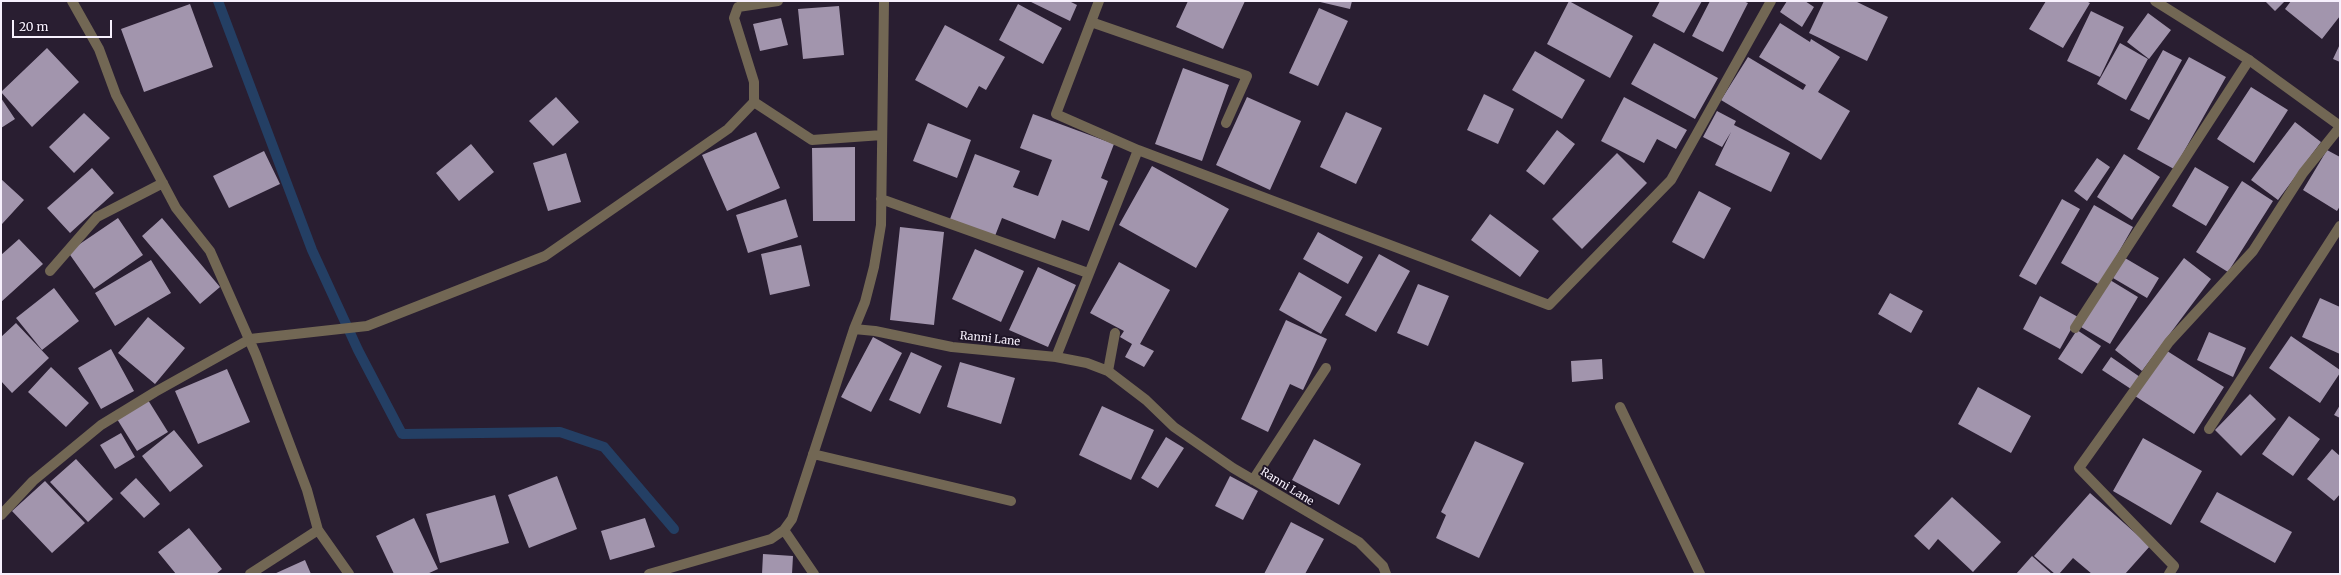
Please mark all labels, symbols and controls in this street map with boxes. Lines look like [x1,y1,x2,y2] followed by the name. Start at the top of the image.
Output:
[14,12,114,38] scale bar
[19,19,48,34] text: 20 m
[959,329,1021,349] street label: Ranni Lane
[1258,465,1316,509] street label: Ranni Lane

